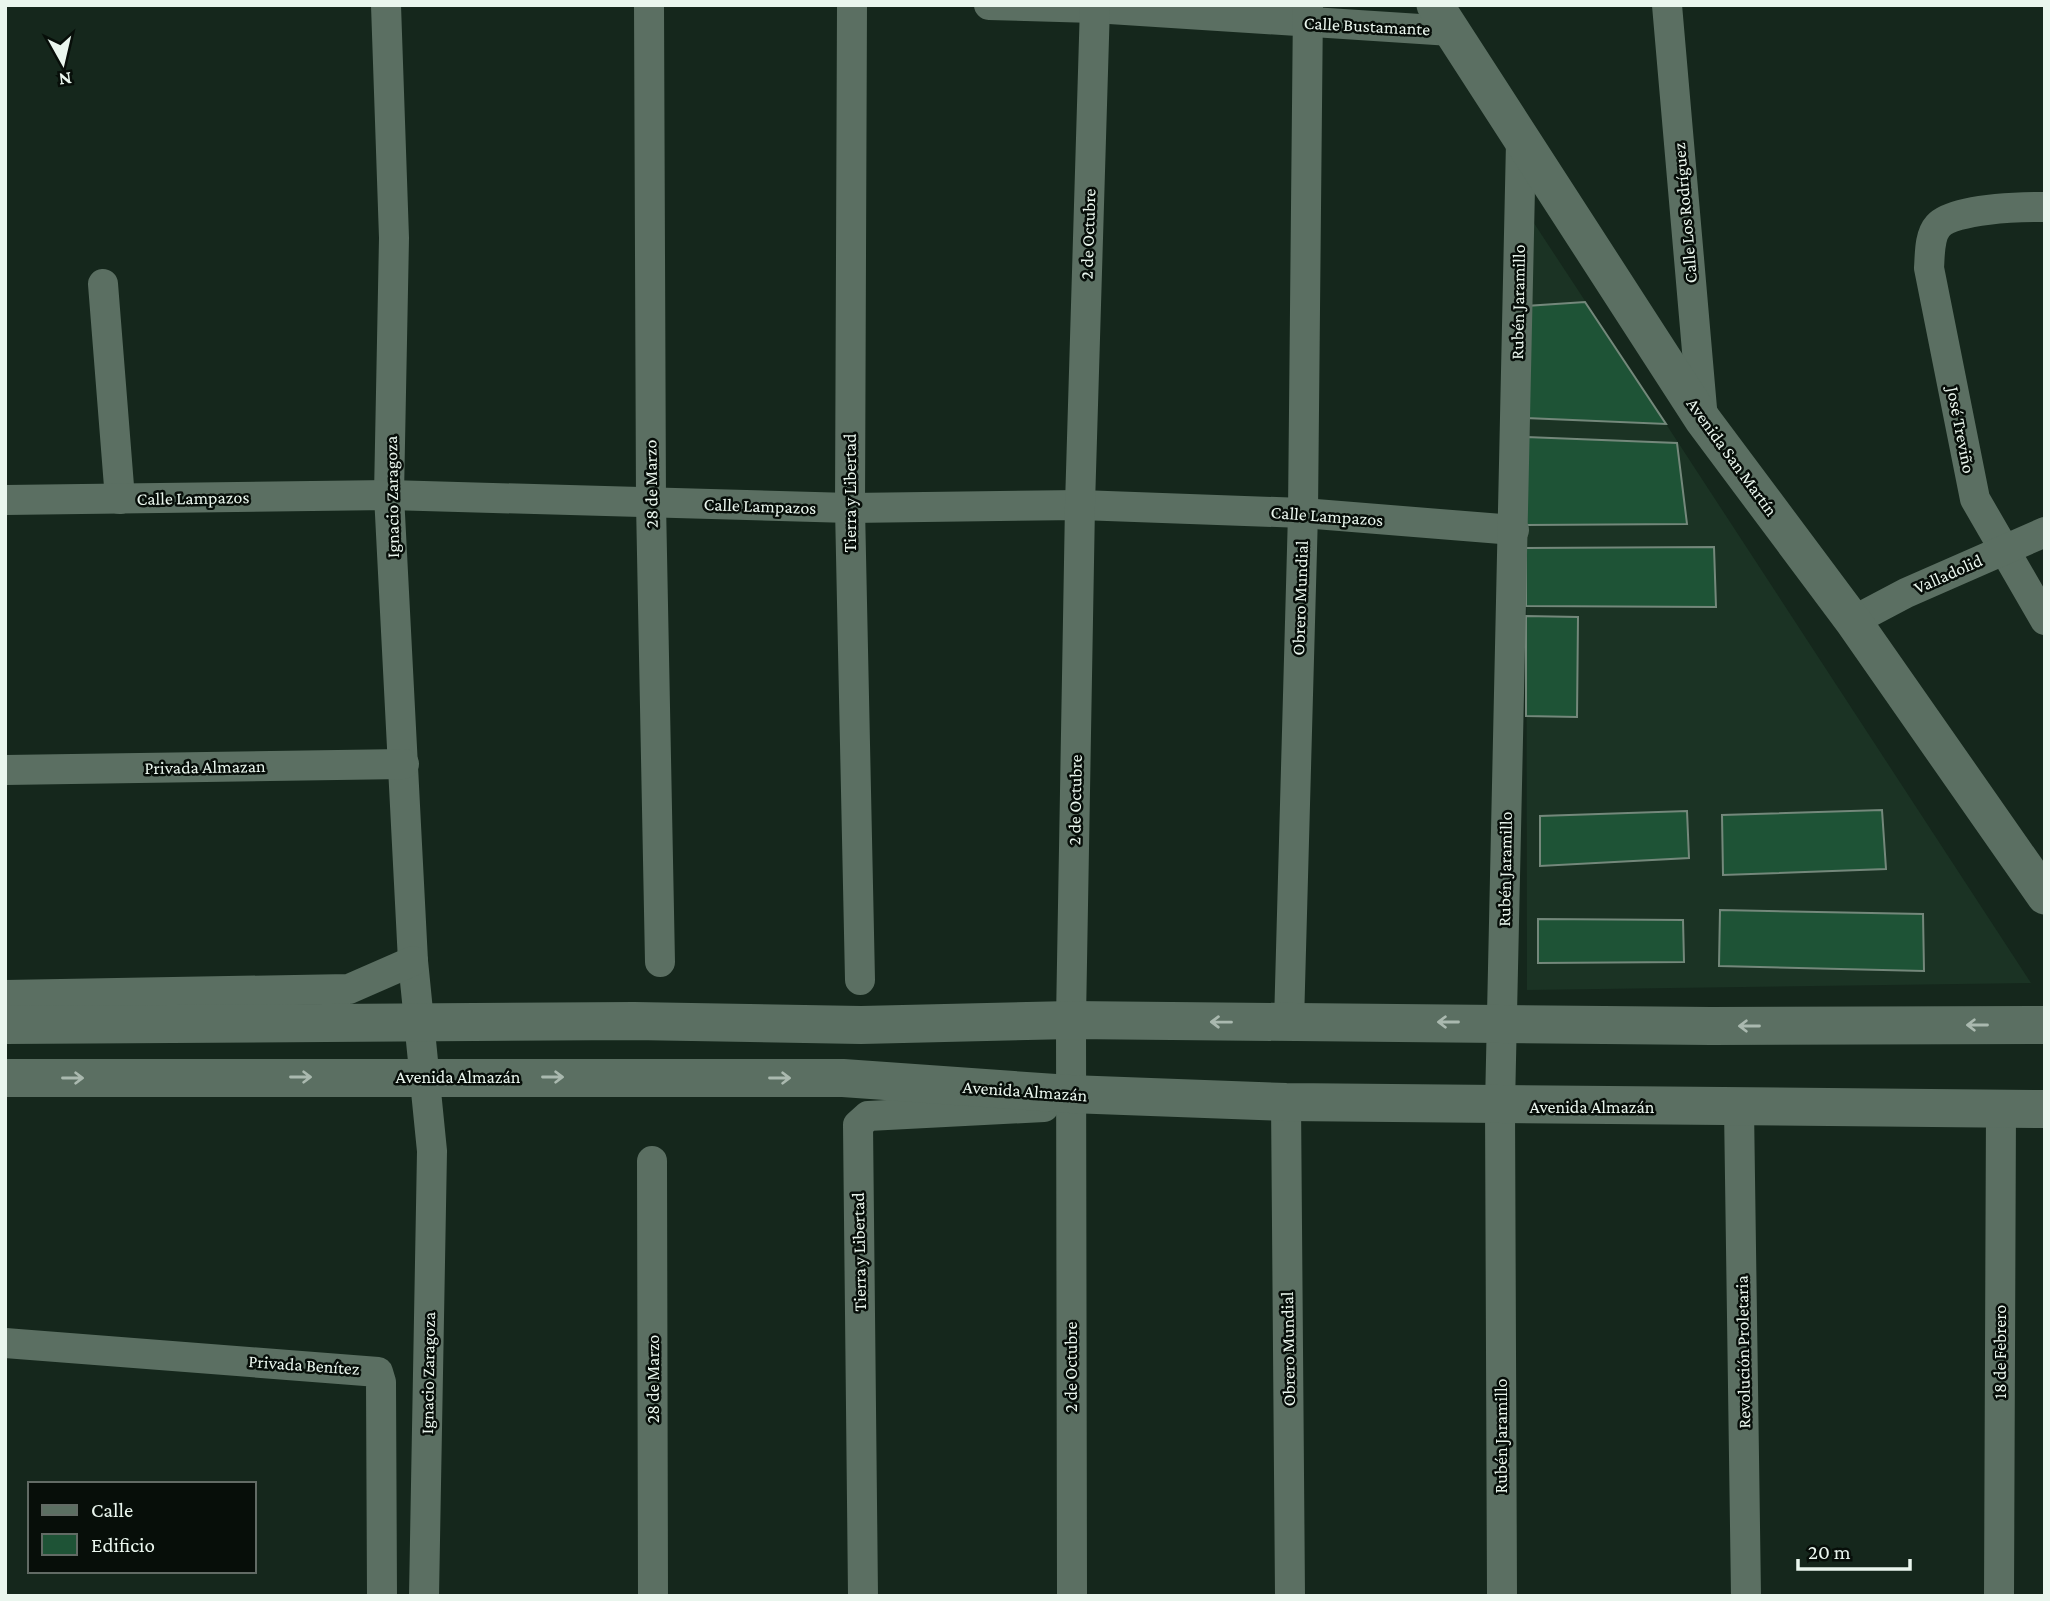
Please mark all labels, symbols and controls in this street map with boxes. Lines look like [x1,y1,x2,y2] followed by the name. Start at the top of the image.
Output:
[1303,13,1431,39] street label: Calle Bustamante
[28,28,98,98] north arrow
[57,68,73,91] text: N
[1669,142,1701,284] street label: Calle Los Rodríguez
[1076,188,1100,280] street label: 2 de Octubre
[1507,244,1529,360] street label: Rubén Jaramillo
[1942,383,1979,475] street label: José Treviño
[1682,394,1782,520] street label: Avenida San Martín
[840,433,860,553] street label: Tierra y Libertad
[381,436,403,558] street label: Ignacio Zaragoza
[640,439,662,528] street label: 28 de Marzo
[136,487,250,509] street label: Calle Lampazos
[703,494,817,518] street label: Calle Lampazos
[1270,502,1384,530] street label: Calle Lampazos
[1288,540,1312,656] street label: Obrero Mundial
[1911,550,1986,598] street label: Valladolid
[1064,754,1086,846] street label: 2 de Octubre
[144,756,266,778] street label: Privada Almazan
[1494,811,1516,927] street label: Rubén Jaramillo
[1209,1015,1232,1029] one-way arrow
[1437,1015,1460,1029] one-way arrow
[1965,1018,1988,1032] one-way arrow
[1738,1019,1761,1033] one-way arrow
[396,1067,521,1087] street label: Avenida Almazán
[541,1070,564,1084] one-way arrow
[62,1071,85,1085] one-way arrow
[289,1071,312,1084] one-way arrow
[769,1071,792,1085] one-way arrow
[962,1077,1088,1105] street label: Avenida Almazán
[1530,1097,1655,1117] street label: Avenida Almazán
[848,1192,870,1312] street label: Tierra y Libertad
[1732,1275,1754,1429] street label: Revolución Proletaria
[1277,1291,1299,1407] street label: Obrero Mundial
[1990,1305,2010,1399] street label: 18 de Febrero
[417,1312,439,1434] street label: Ignacio Zaragoza
[1061,1321,1081,1412] street label: 2 de Octubre
[643,1335,663,1423] street label: 28 de Marzo
[248,1351,361,1379] street label: Privada Benítez
[1491,1378,1511,1494] street label: Rubén Jaramillo
[28,1482,256,1573] legend
[91,1498,133,1522] text: Calle
[1798,1528,1910,1572] scale bar
[91,1533,155,1557] text: Edificio
[1808,1540,1851,1564] text: 20 m

